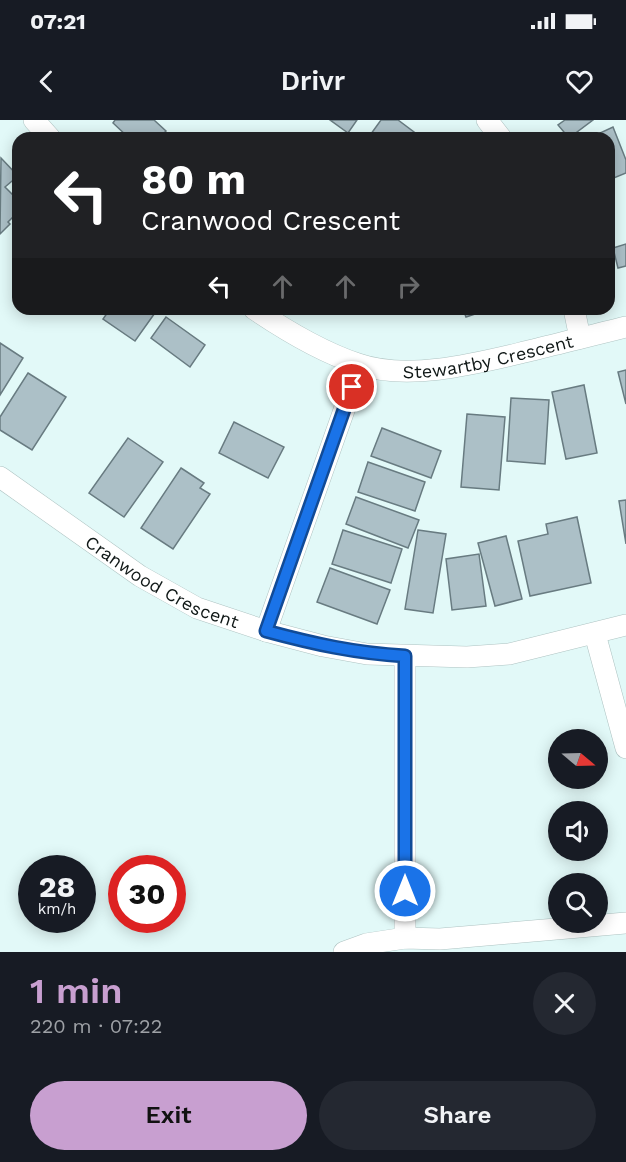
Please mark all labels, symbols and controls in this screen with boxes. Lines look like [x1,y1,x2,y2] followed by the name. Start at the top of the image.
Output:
[30,9,86,34] text: 07:21
[30,65,63,98] icon: back
[281,65,345,97] text: Drivr
[563,65,596,98] icon: heart
[141,155,246,204] text: 80 m
[42,156,120,234] icon: left
[141,205,400,237] text: Cranwood Crescent
[203,270,236,303] icon: left
[266,270,299,303] icon: ahead
[329,270,362,303] icon: ahead
[392,270,425,303] icon: right
[403,330,575,382] street label: Stewartby Crescent
[326,361,377,412] pin
[335,370,368,403] icon: arrive
[82,531,242,632] street label: Cranwood Crescent
[548,729,608,789] north arrow
[548,729,608,933] map controls
[548,801,608,861] button: sound
[108,855,186,933] speed limit sign: 30
[373,859,437,923] position arrow
[39,869,75,904] text: 28
[548,873,608,933] button: search
[38,900,76,918] text: km/h
[30,970,122,1012] text: 1 min
[533,972,596,1035] button: close
[30,1014,162,1038] text: 220 m · 07:22
[30,1081,307,1150] button: Exit
[319,1081,596,1150] button: Share

